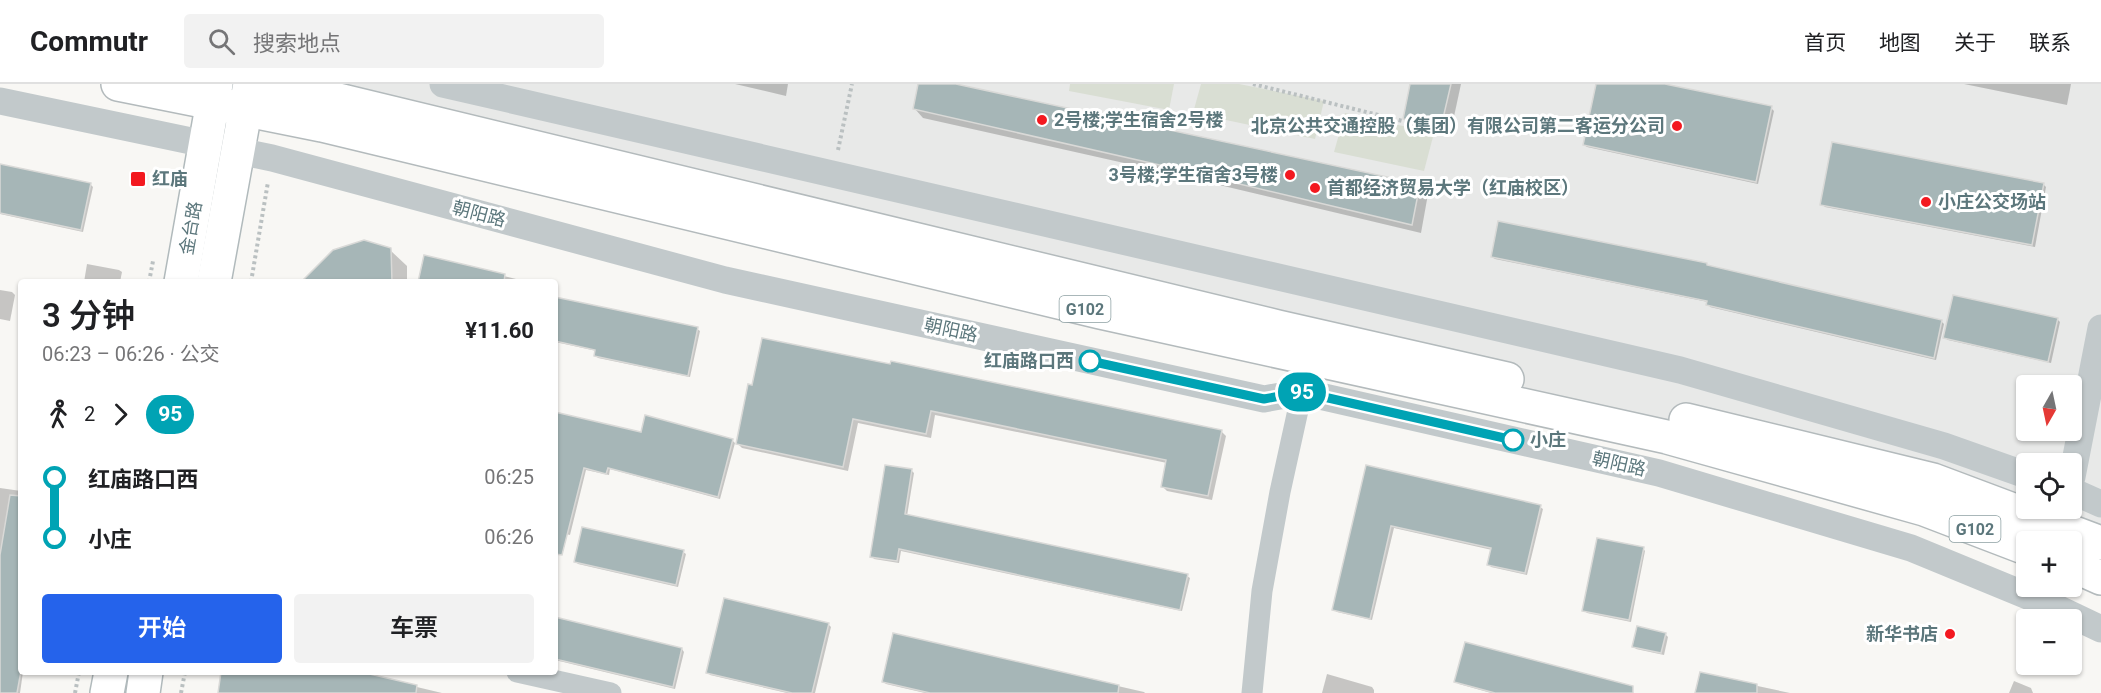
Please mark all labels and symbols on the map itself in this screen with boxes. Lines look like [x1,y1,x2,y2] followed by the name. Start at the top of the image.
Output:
[1054,109,1223,130] place label: 2号楼;学生宿舍2号楼
[1035,113,1049,127] marker: 2号楼;学生宿舍2号楼
[1251,115,1665,136] place label: 北京公共交通控股（集团）有限公司第二客运分公司
[1670,119,1684,133] marker: 北京公共交通控股（集团）有限公司第二客运分公司
[1109,164,1278,185] place label: 3号楼;学生宿舍3号楼
[152,168,188,189] place label: 红庙
[1283,168,1297,182] marker: 3号楼;学生宿舍3号楼
[129,170,147,188] marker: 红庙
[1327,177,1579,198] place label: 首都经济贸易大学（红庙校区）
[1308,181,1322,195] marker: 首都经济贸易大学（红庙校区）
[1938,191,2046,212] place label: 小庄公交场站
[1919,195,1933,209] marker: 小庄公交场站
[450,196,508,231] street label: 朝阳路
[175,200,206,256] street label: 金台路
[1060,296,1110,322] road number: G102
[923,314,980,345] street label: 朝阳路
[984,350,1074,371] place label: 红庙路口西
[1079,350,1101,372] marker: 红庙路口西
[1275,372,1329,412] line badge: 95
[2016,375,2082,441] north arrow
[1502,429,1524,451] marker: 小庄
[1530,429,1566,450] place label: 小庄
[1590,447,1648,480] street label: 朝阳路
[1950,516,2000,542] road number: G102
[1866,623,1938,644] place label: 新华书店
[1943,627,1957,641] marker: 新华书店

